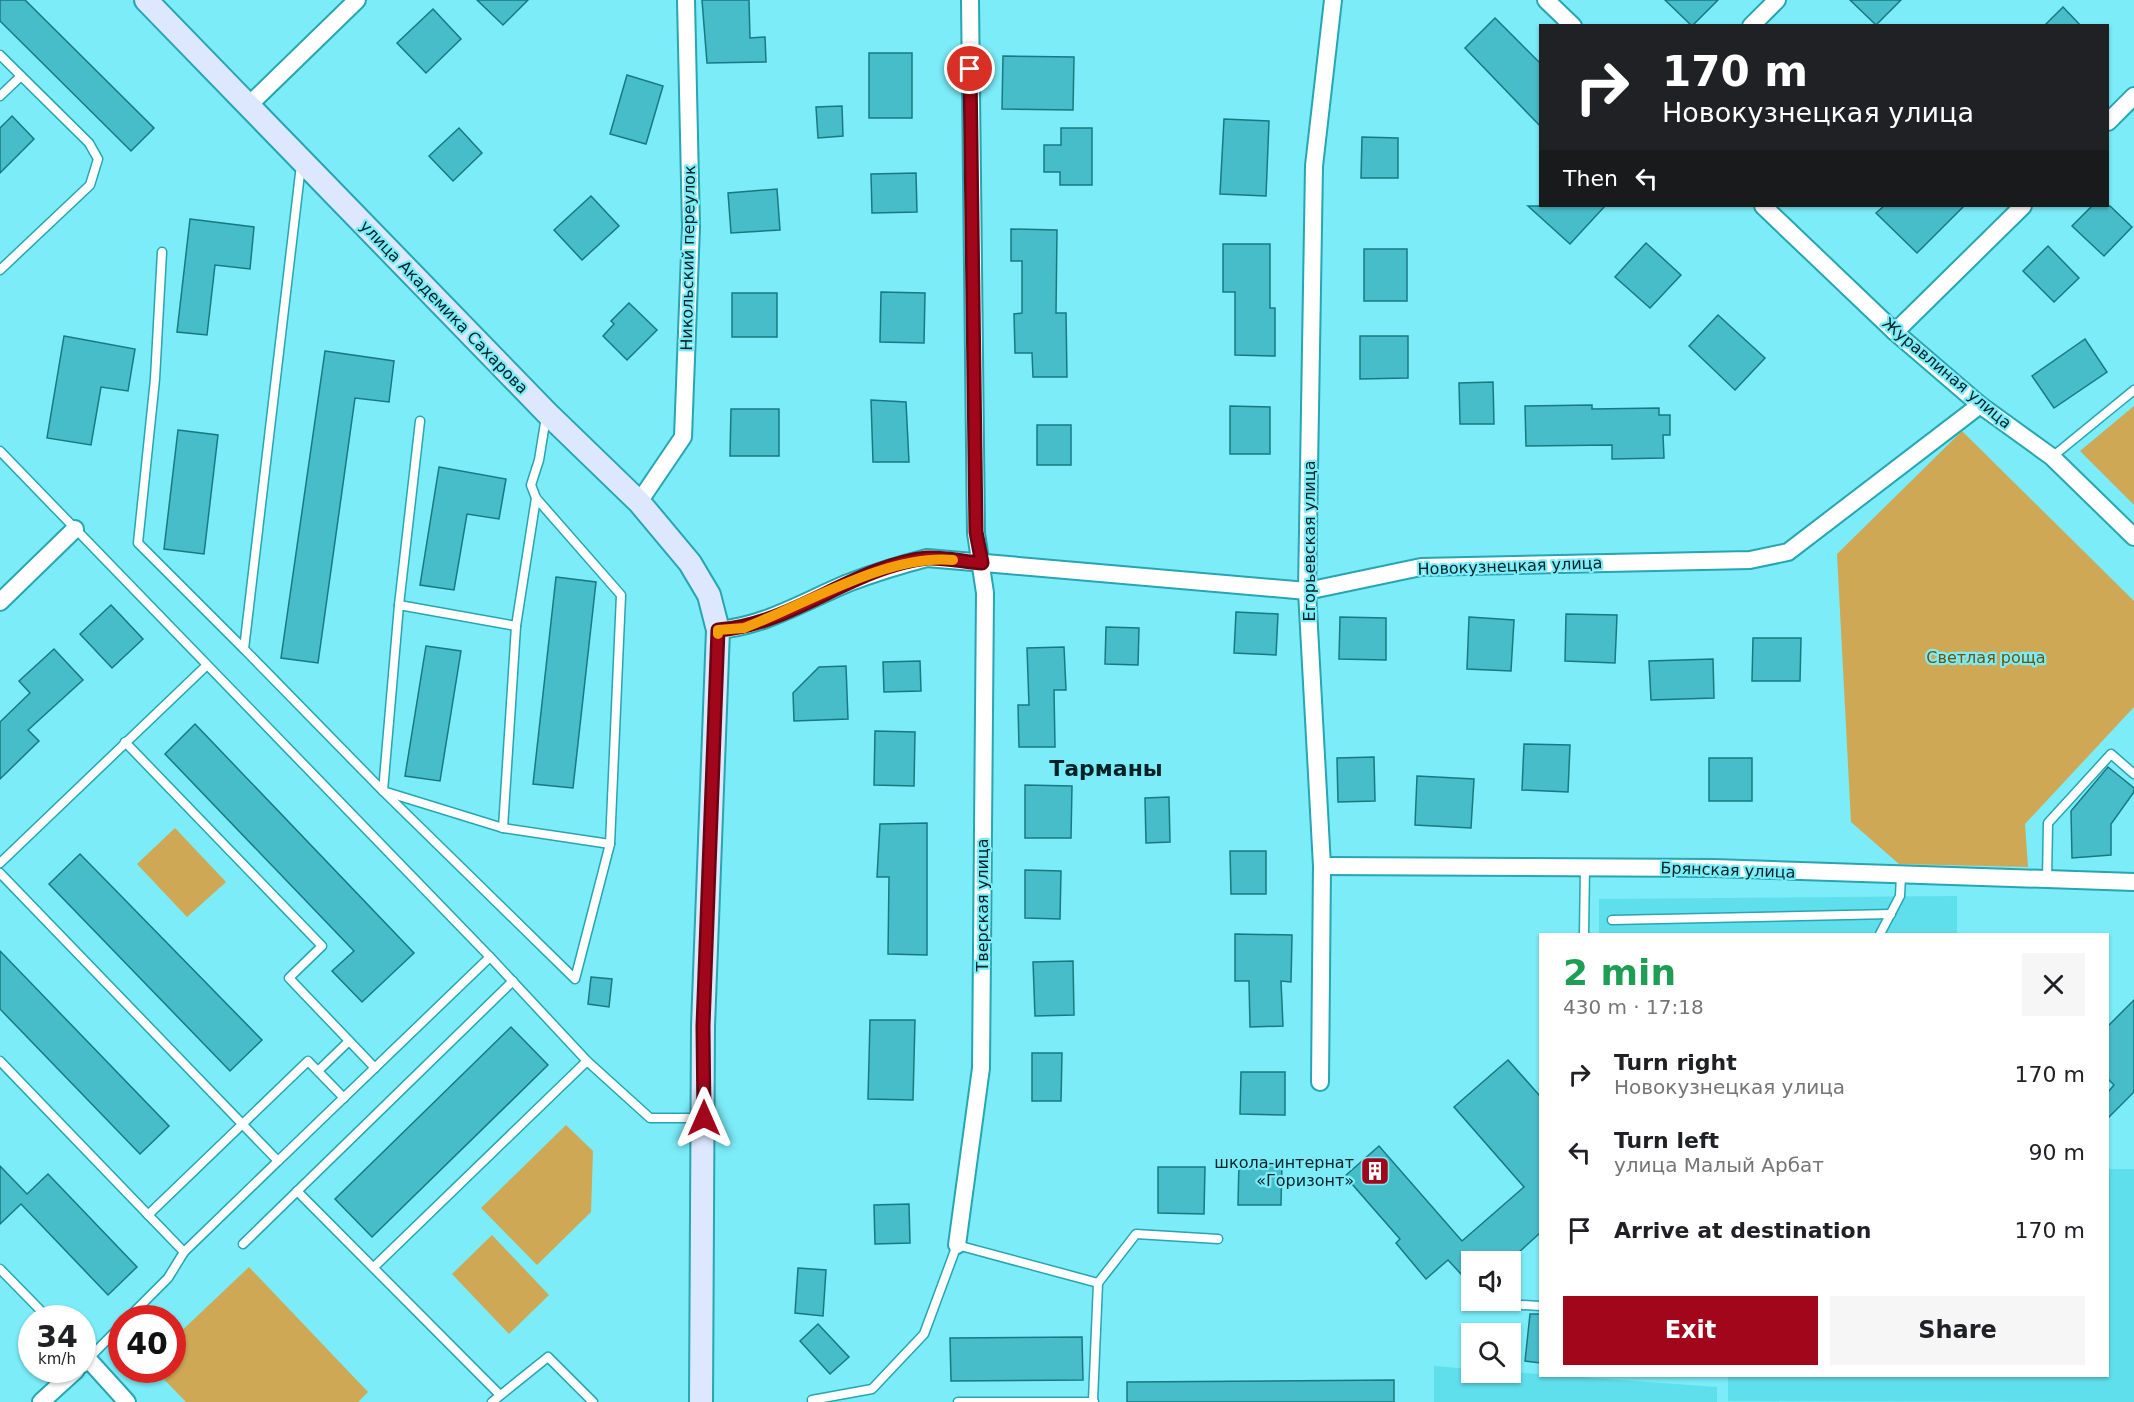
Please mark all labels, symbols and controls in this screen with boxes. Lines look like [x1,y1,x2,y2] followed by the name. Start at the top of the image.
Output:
[944,43,995,94] pin
[1662,47,1808,96] text: 170 m
[1563,48,1641,126] icon: right
[953,52,986,85] icon: arrive
[1662,97,1974,128] text: Новокузнецкая улица
[1630,162,1663,195] icon: left
[677,165,699,351] street label: Никольский переулок
[1563,166,1618,191] text: Then
[356,216,532,398] street label: улица Академика Сахарова
[1879,314,2015,432] street label: Журавлиная улица
[1300,461,1319,621] street label: Егорьевская улица
[1417,553,1603,579] street label: Новокузнецкая улица
[1926,648,2046,667] park label: Светлая роща
[1049,756,1163,781] district label: Тарманы
[973,839,992,972] street label: Тверская улица
[1660,858,1796,882] street label: Брянская улица
[1563,952,1676,993] text: 2 min
[2022,953,2085,1016] button: close
[1563,995,1704,1019] text: 430 m · 17:18
[1614,1050,1737,1075] text: Turn right
[1563,1058,1596,1091] icon: right
[2015,1062,2085,1087] text: 170 m
[1614,1075,1845,1099] text: Новокузнецкая улица
[672,1086,736,1150] position arrow
[1614,1128,1719,1153] text: Turn left
[1563,1136,1596,1169] icon: left
[2029,1140,2085,1165] text: 90 m
[1214,1153,1354,1190] place label: школа-интернат «Горизонт»
[1614,1153,1824,1177] text: улица Малый Арбат
[1359,1155,1391,1187] building icon: школа-интернат «Горизонт»
[1563,1214,1596,1247] icon: arrive
[1614,1218,1871,1243] text: Arrive at destination
[2015,1218,2085,1243] text: 170 m
[1461,1251,1521,1383] map controls
[1461,1251,1521,1311] button: sound
[1563,1296,1818,1365] button: Exit
[1830,1296,2085,1365] button: Share
[108,1305,186,1383] speed limit sign: 40
[36,1319,78,1354] text: 34
[1461,1323,1521,1383] button: search
[38,1350,76,1368] text: km/h

